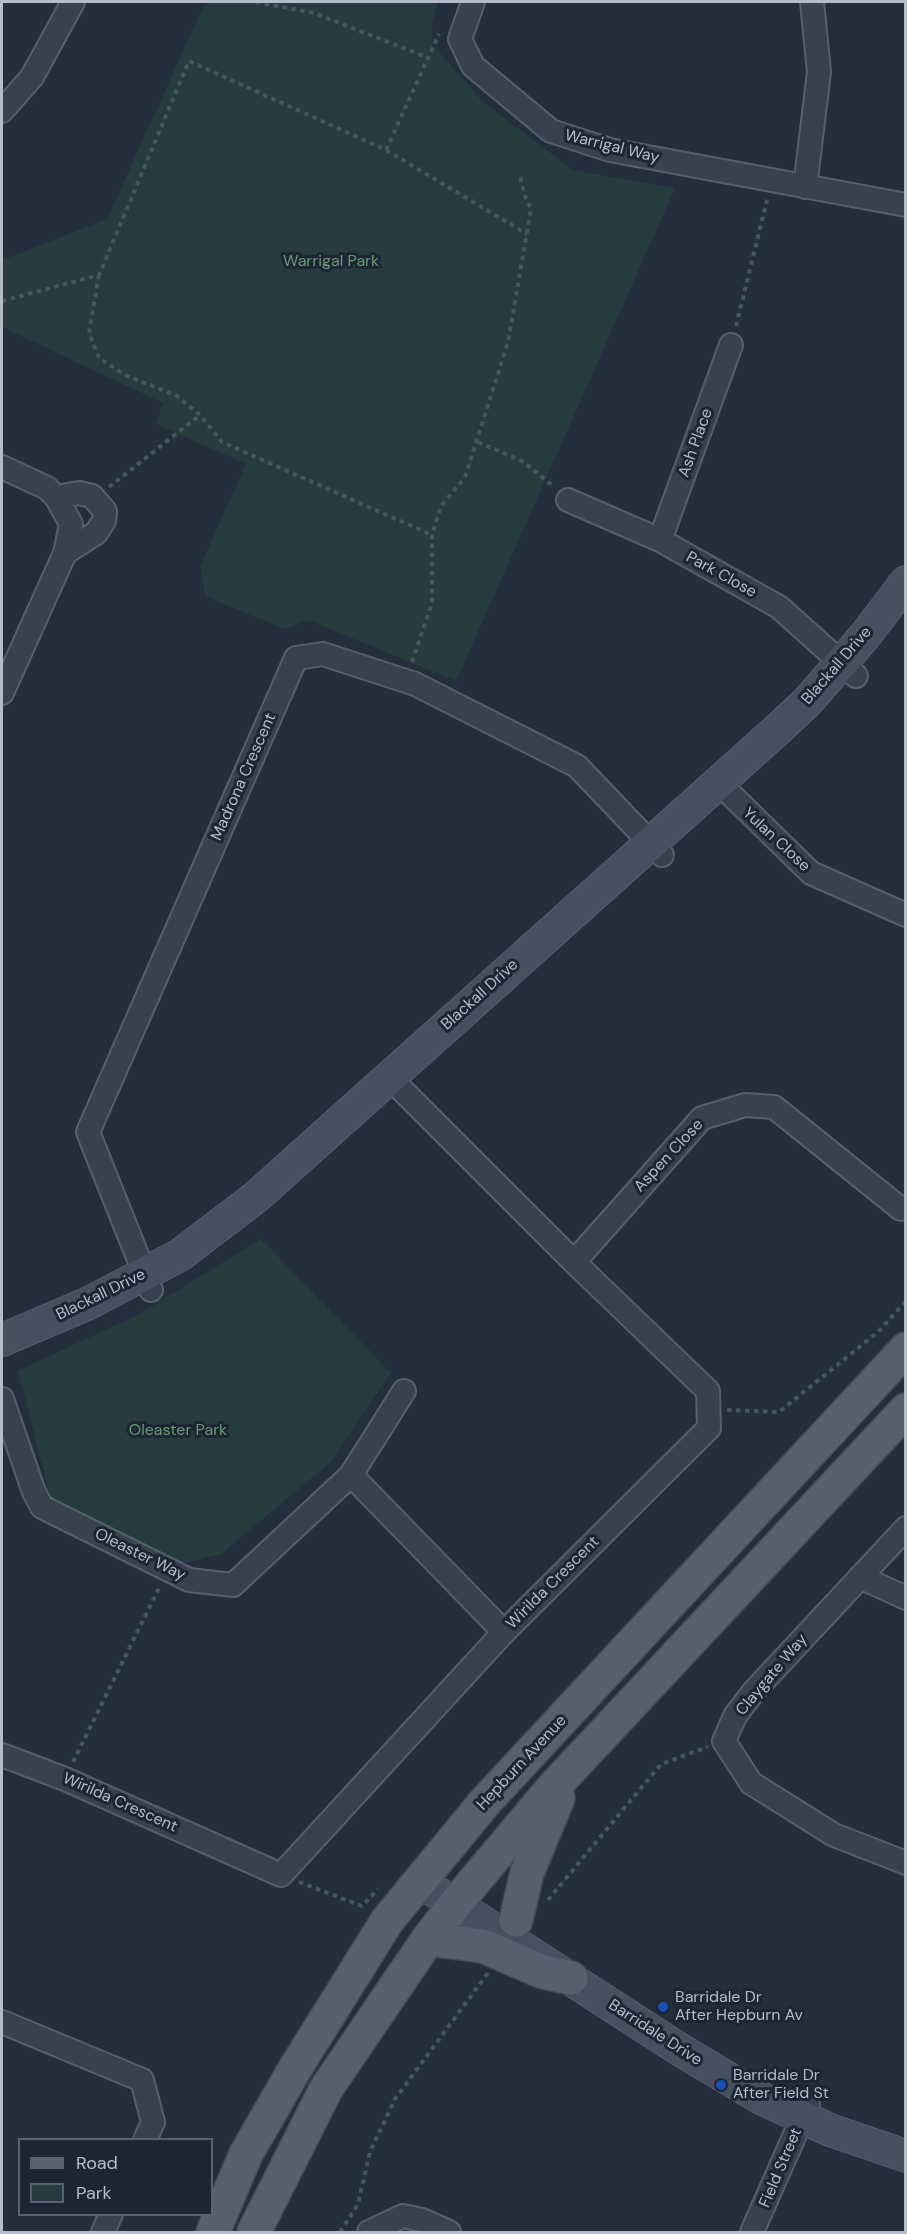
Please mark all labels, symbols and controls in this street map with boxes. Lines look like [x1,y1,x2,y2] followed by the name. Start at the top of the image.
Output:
[563,126,661,168] street label: Warrigal Way
[283,252,379,272] park label: Warrigal Park
[675,406,717,480] street label: Ash Place
[682,548,760,602] street label: Park Close
[798,623,876,709] street label: Blackall Drive
[207,710,281,844] street label: Madrona Crescent
[738,804,814,876] street label: Yulan Close
[438,955,522,1035] street label: Blackall Drive
[630,1116,708,1196] street label: Aspen Close
[53,1265,149,1325] street label: Blackall Drive
[129,1421,227,1441] park label: Oleaster Park
[91,1525,189,1585] street label: Oleaster Way
[503,1533,603,1633] street label: Wirilda Crescent
[732,1630,812,1720] street label: Claygate Way
[473,1712,571,1814] street label: Hepburn Avenue
[60,1769,180,1837] street label: Wirilda Crescent
[675,1988,803,2026] place label: Barridale Dr After Hepburn Av
[605,1996,705,2070] street label: Barridale Drive
[656,2000,670,2014] marker: Barridale Dr After Hepburn Av
[733,2066,829,2104] place label: Barridale Dr After Field St
[714,2078,728,2092] marker: Barridale Dr After Field St
[756,2125,806,2211] street label: Field Street
[18,2138,213,2216] legend
[76,2151,118,2175] text: Road
[76,2181,112,2205] text: Park

